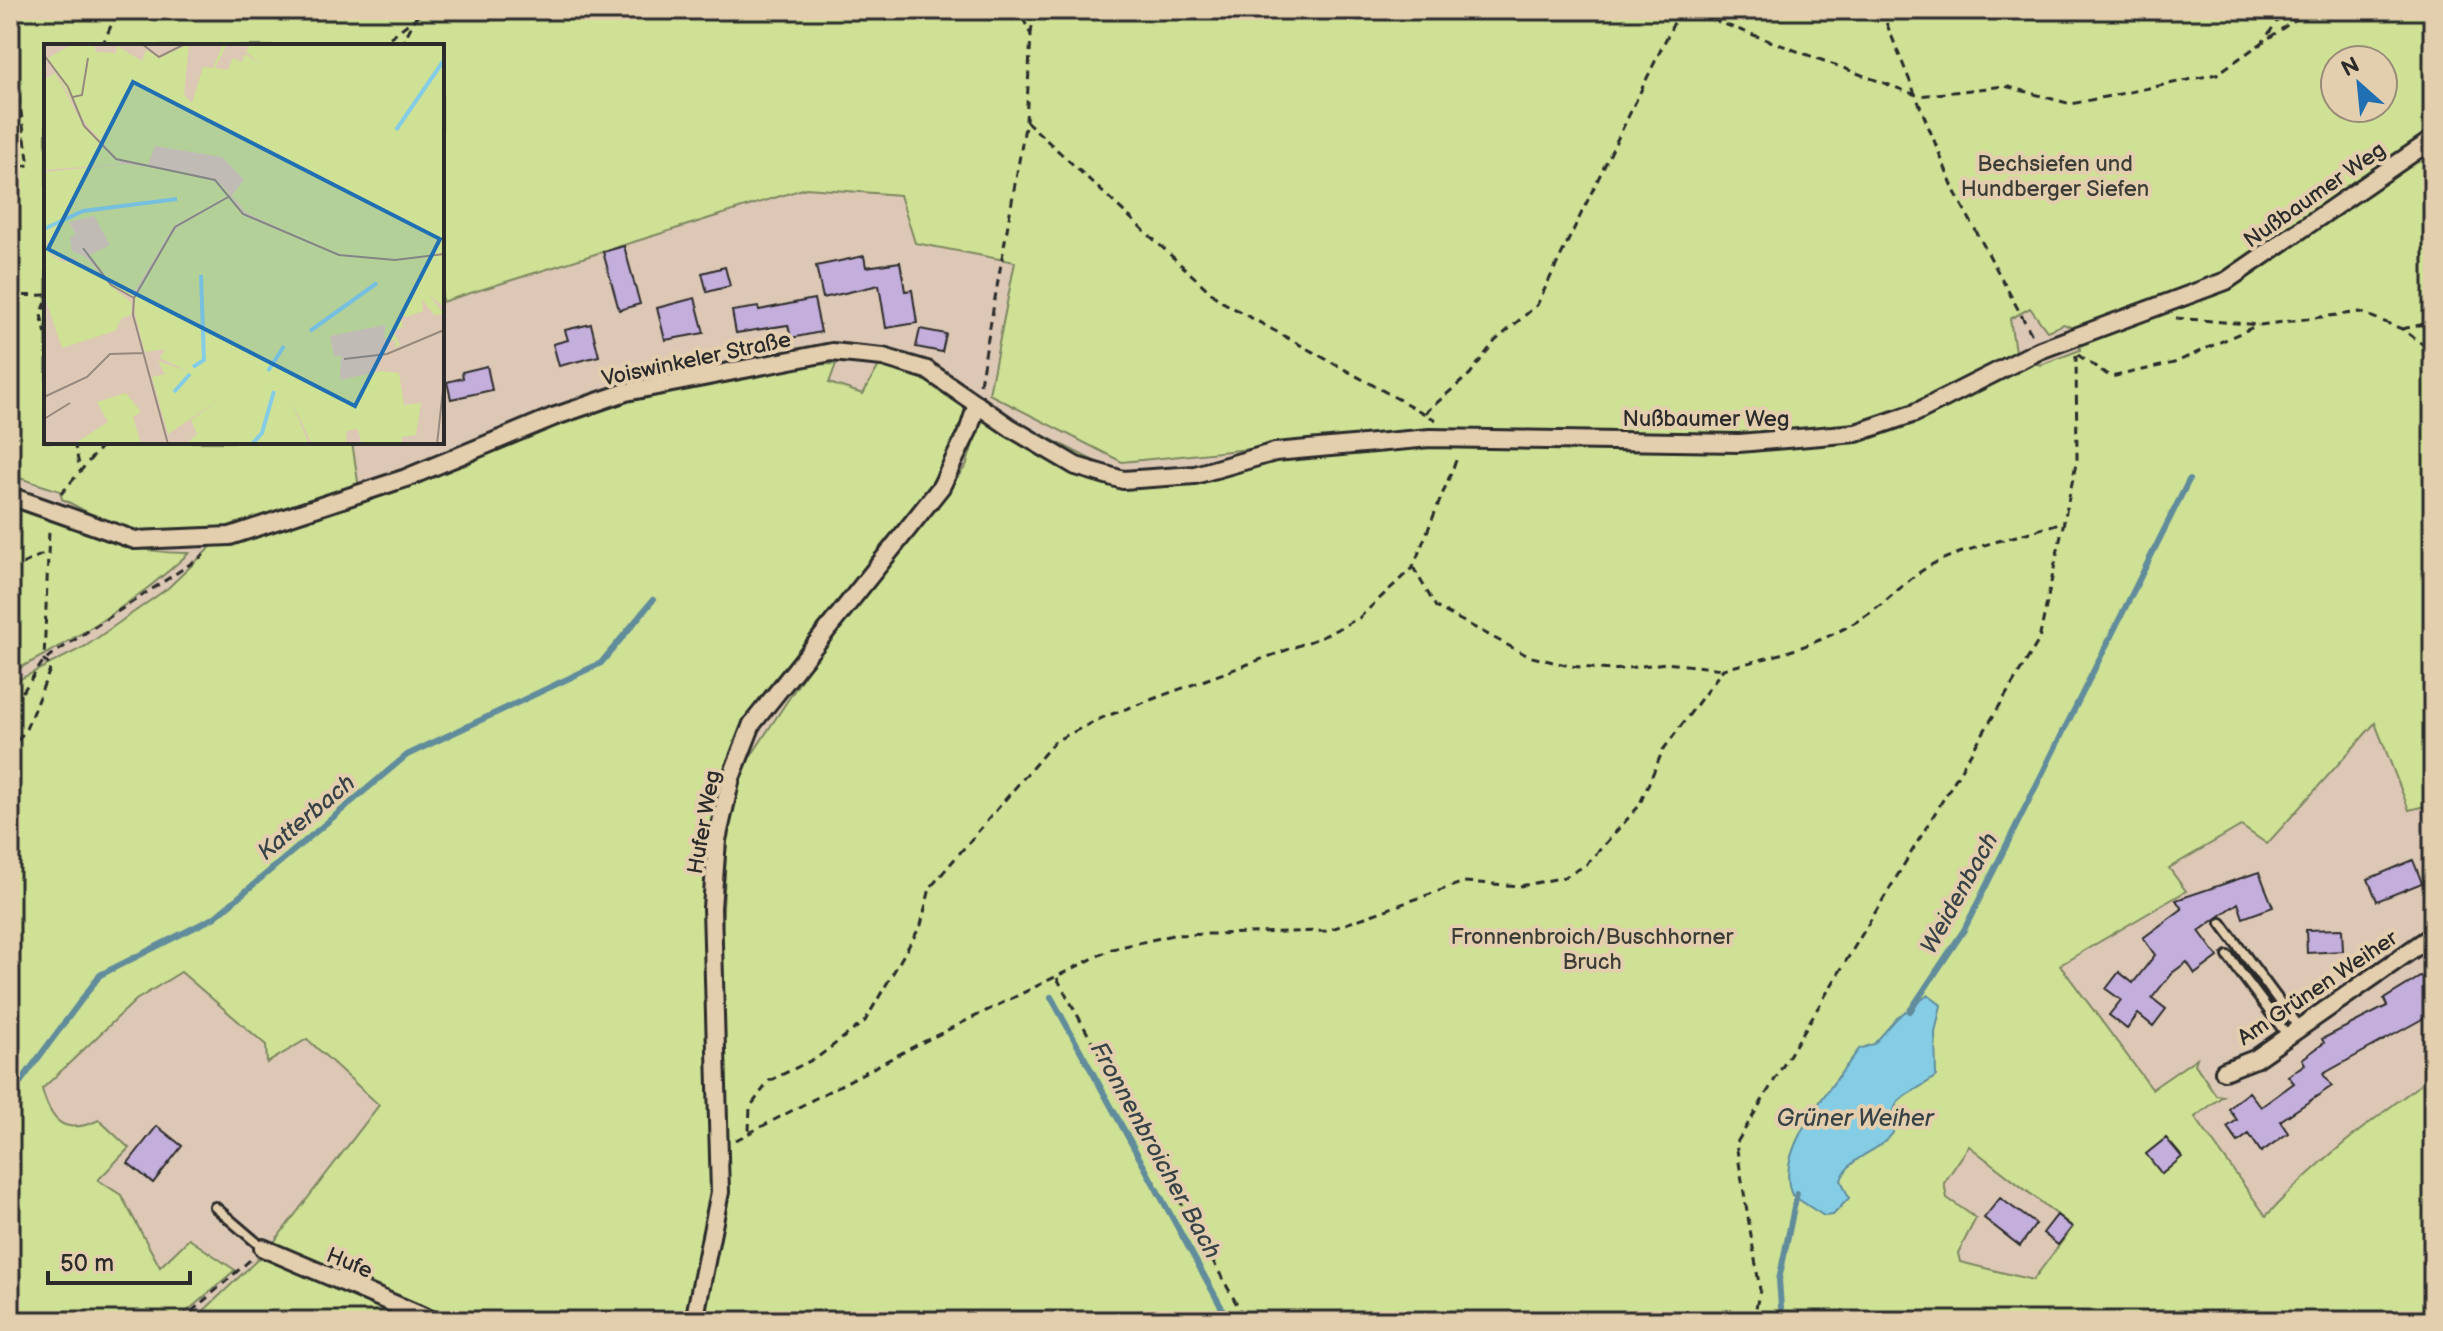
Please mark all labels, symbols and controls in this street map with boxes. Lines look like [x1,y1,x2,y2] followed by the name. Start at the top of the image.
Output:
[44,44,444,444] inset map
[2319,44,2399,124] north arrow
[2337,52,2364,83] text: N
[2239,136,2391,254] street label: Nußbaumer Weg
[1961,151,2149,203] park label: Bechsiefen und Hundberger Siefen
[599,326,793,393] street label: Voiswinkeler Straße
[1623,406,1789,433] street label: Nußbaumer Weg
[252,768,361,867] water label: Katterbach
[682,768,727,876] street label: Hufer Weg
[1914,828,2005,959] water label: Weidenbach
[1450,924,1735,976] park label: Fronnenbroich/Buschhorner Bruch
[2233,924,2404,1052] street label: Am Grünen Weiher
[1084,1037,1227,1264] water label: Fronnenbroicher Bach
[1777,1104,1936,1133] water label: Grüner Weiher
[48,1235,190,1285] scale bar
[322,1242,376,1285] street label: Hufe
[60,1249,114,1278] text: 50 m

